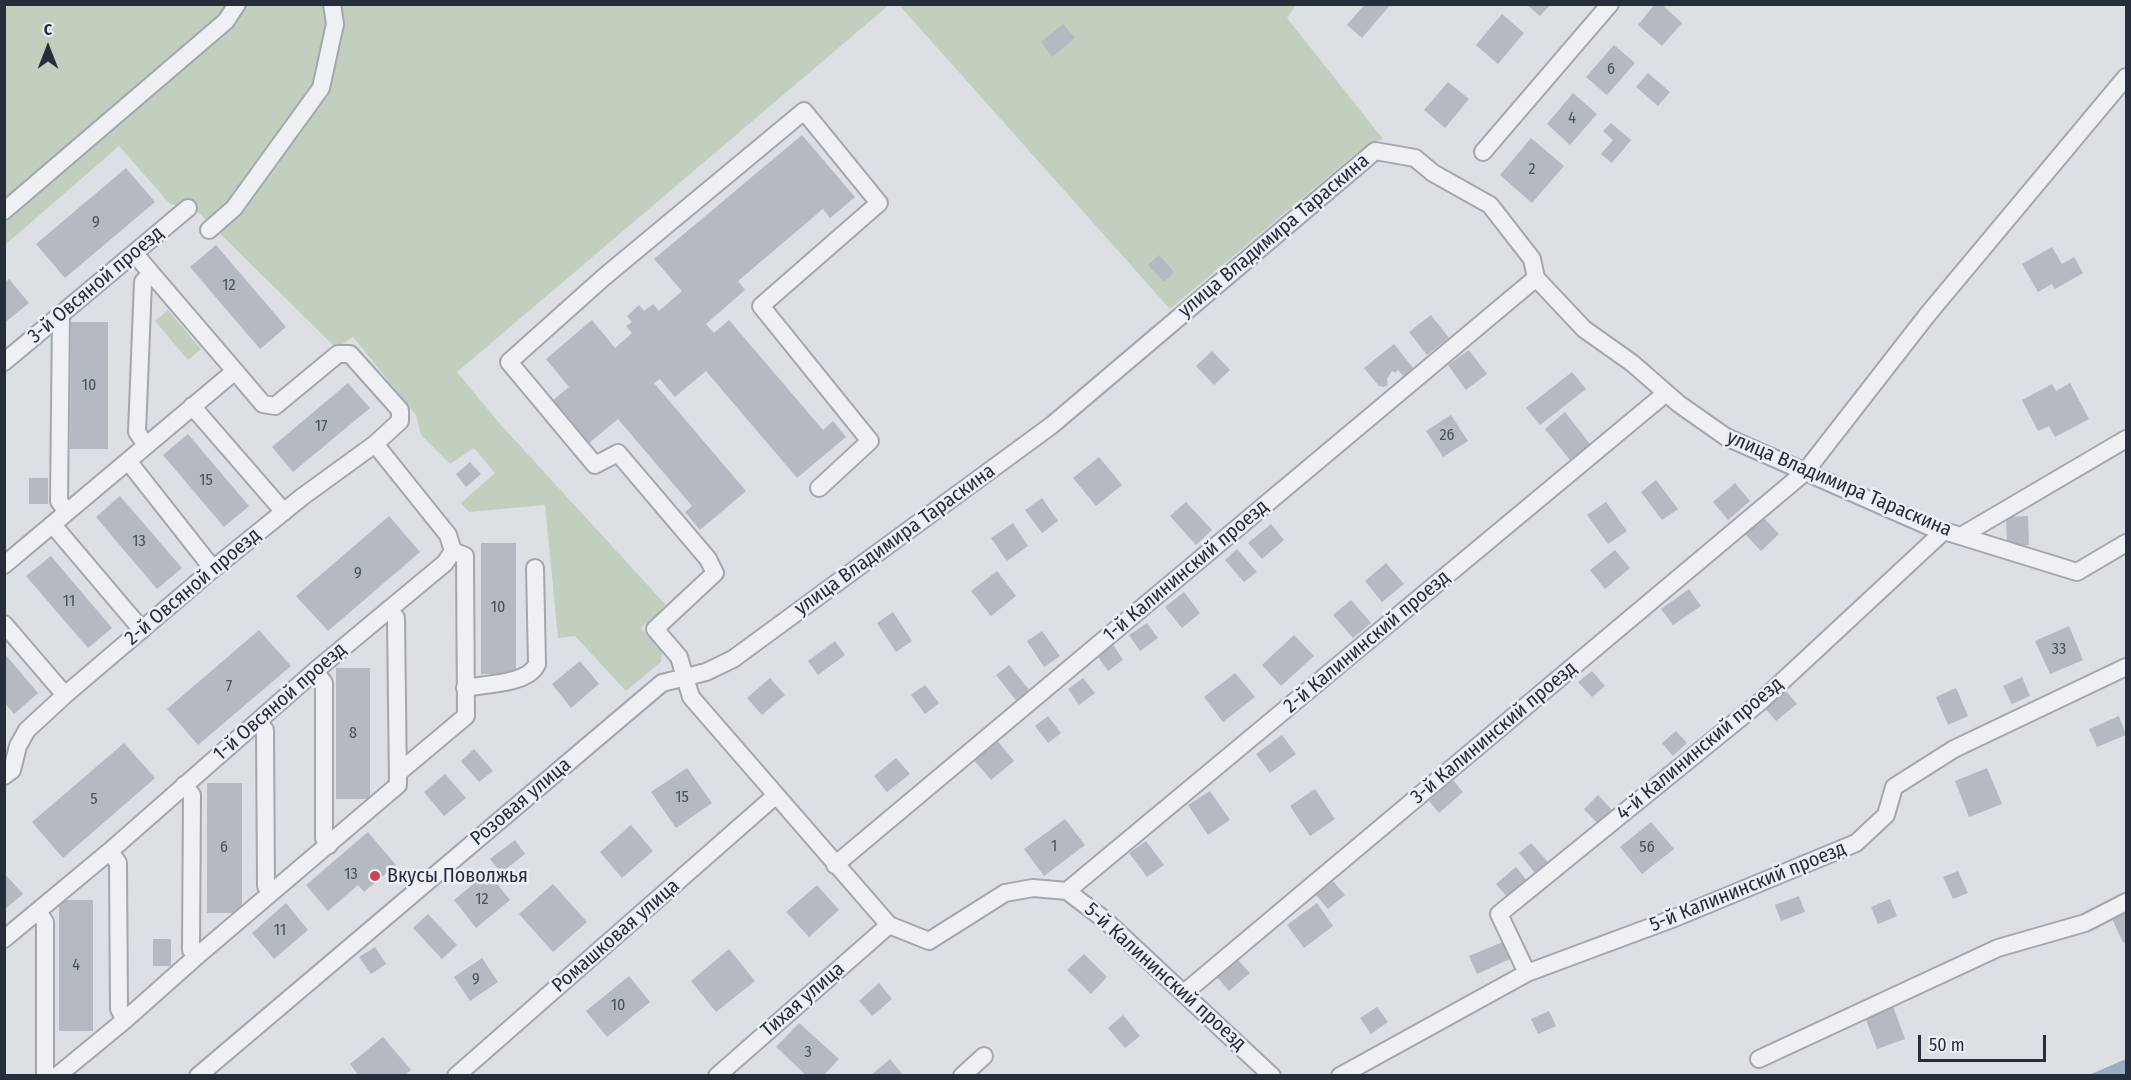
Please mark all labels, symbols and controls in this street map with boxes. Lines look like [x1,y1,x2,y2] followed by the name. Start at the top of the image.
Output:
[18,18,78,78] north arrow
[44,20,52,39] text: С
[1607,60,1615,80] house number: 6
[1568,109,1576,129] house number: 4
[1174,149,1374,323] street label: улица Владимира Тараскина
[1528,160,1536,180] house number: 2
[92,213,100,233] house number: 9
[23,221,169,349] street label: 3-й Овсяной проезд
[222,276,236,296] house number: 12
[82,376,96,396] house number: 10
[315,417,327,437] house number: 17
[1440,426,1454,446] house number: 26
[1723,426,1955,542] street label: улица Владимира Тараскина
[790,459,1000,621] street label: улица Владимира Тараскина
[199,471,213,491] house number: 15
[1099,495,1273,647] street label: 1-й Калининский проезд
[120,523,266,651] street label: 2-й Овсяной проезд
[132,532,146,552] house number: 13
[354,564,362,584] house number: 9
[1279,566,1455,718] street label: 2-й Калининский проезд
[63,592,75,612] house number: 11
[491,598,505,618] house number: 10
[209,638,351,766] street label: 1-й Овсяной проезд
[2052,640,2066,660] house number: 33
[1406,657,1582,809] street label: 3-й Калининский проезд
[1612,672,1788,826] street label: 4-й Калининский проезд
[226,677,232,697] house number: 7
[349,724,357,744] house number: 8
[466,753,576,851] street label: Розовая улица
[675,788,689,808] house number: 15
[90,790,98,810] house number: 5
[1051,837,1057,857] house number: 1
[1646,837,1850,937] street label: 5-й Калининский проезд
[220,838,228,858] house number: 6
[1639,838,1655,858] house number: 56
[387,864,528,888] place label: Вкусы Поволжья
[344,865,358,885] house number: 13
[368,869,382,883] marker: Вкусы Поволжья
[547,874,685,998] street label: Ромашковая улица
[475,890,489,910] house number: 12
[1079,898,1251,1056] street label: 5-й Калининский проезд
[274,921,286,941] house number: 11
[72,956,80,976] house number: 4
[756,957,850,1043] street label: Тихая улица
[472,970,480,990] house number: 9
[611,996,625,1016] house number: 10
[1921,1023,2048,1061] scale bar
[1929,1034,1965,1056] text: 50 m
[804,1043,812,1063] house number: 3

